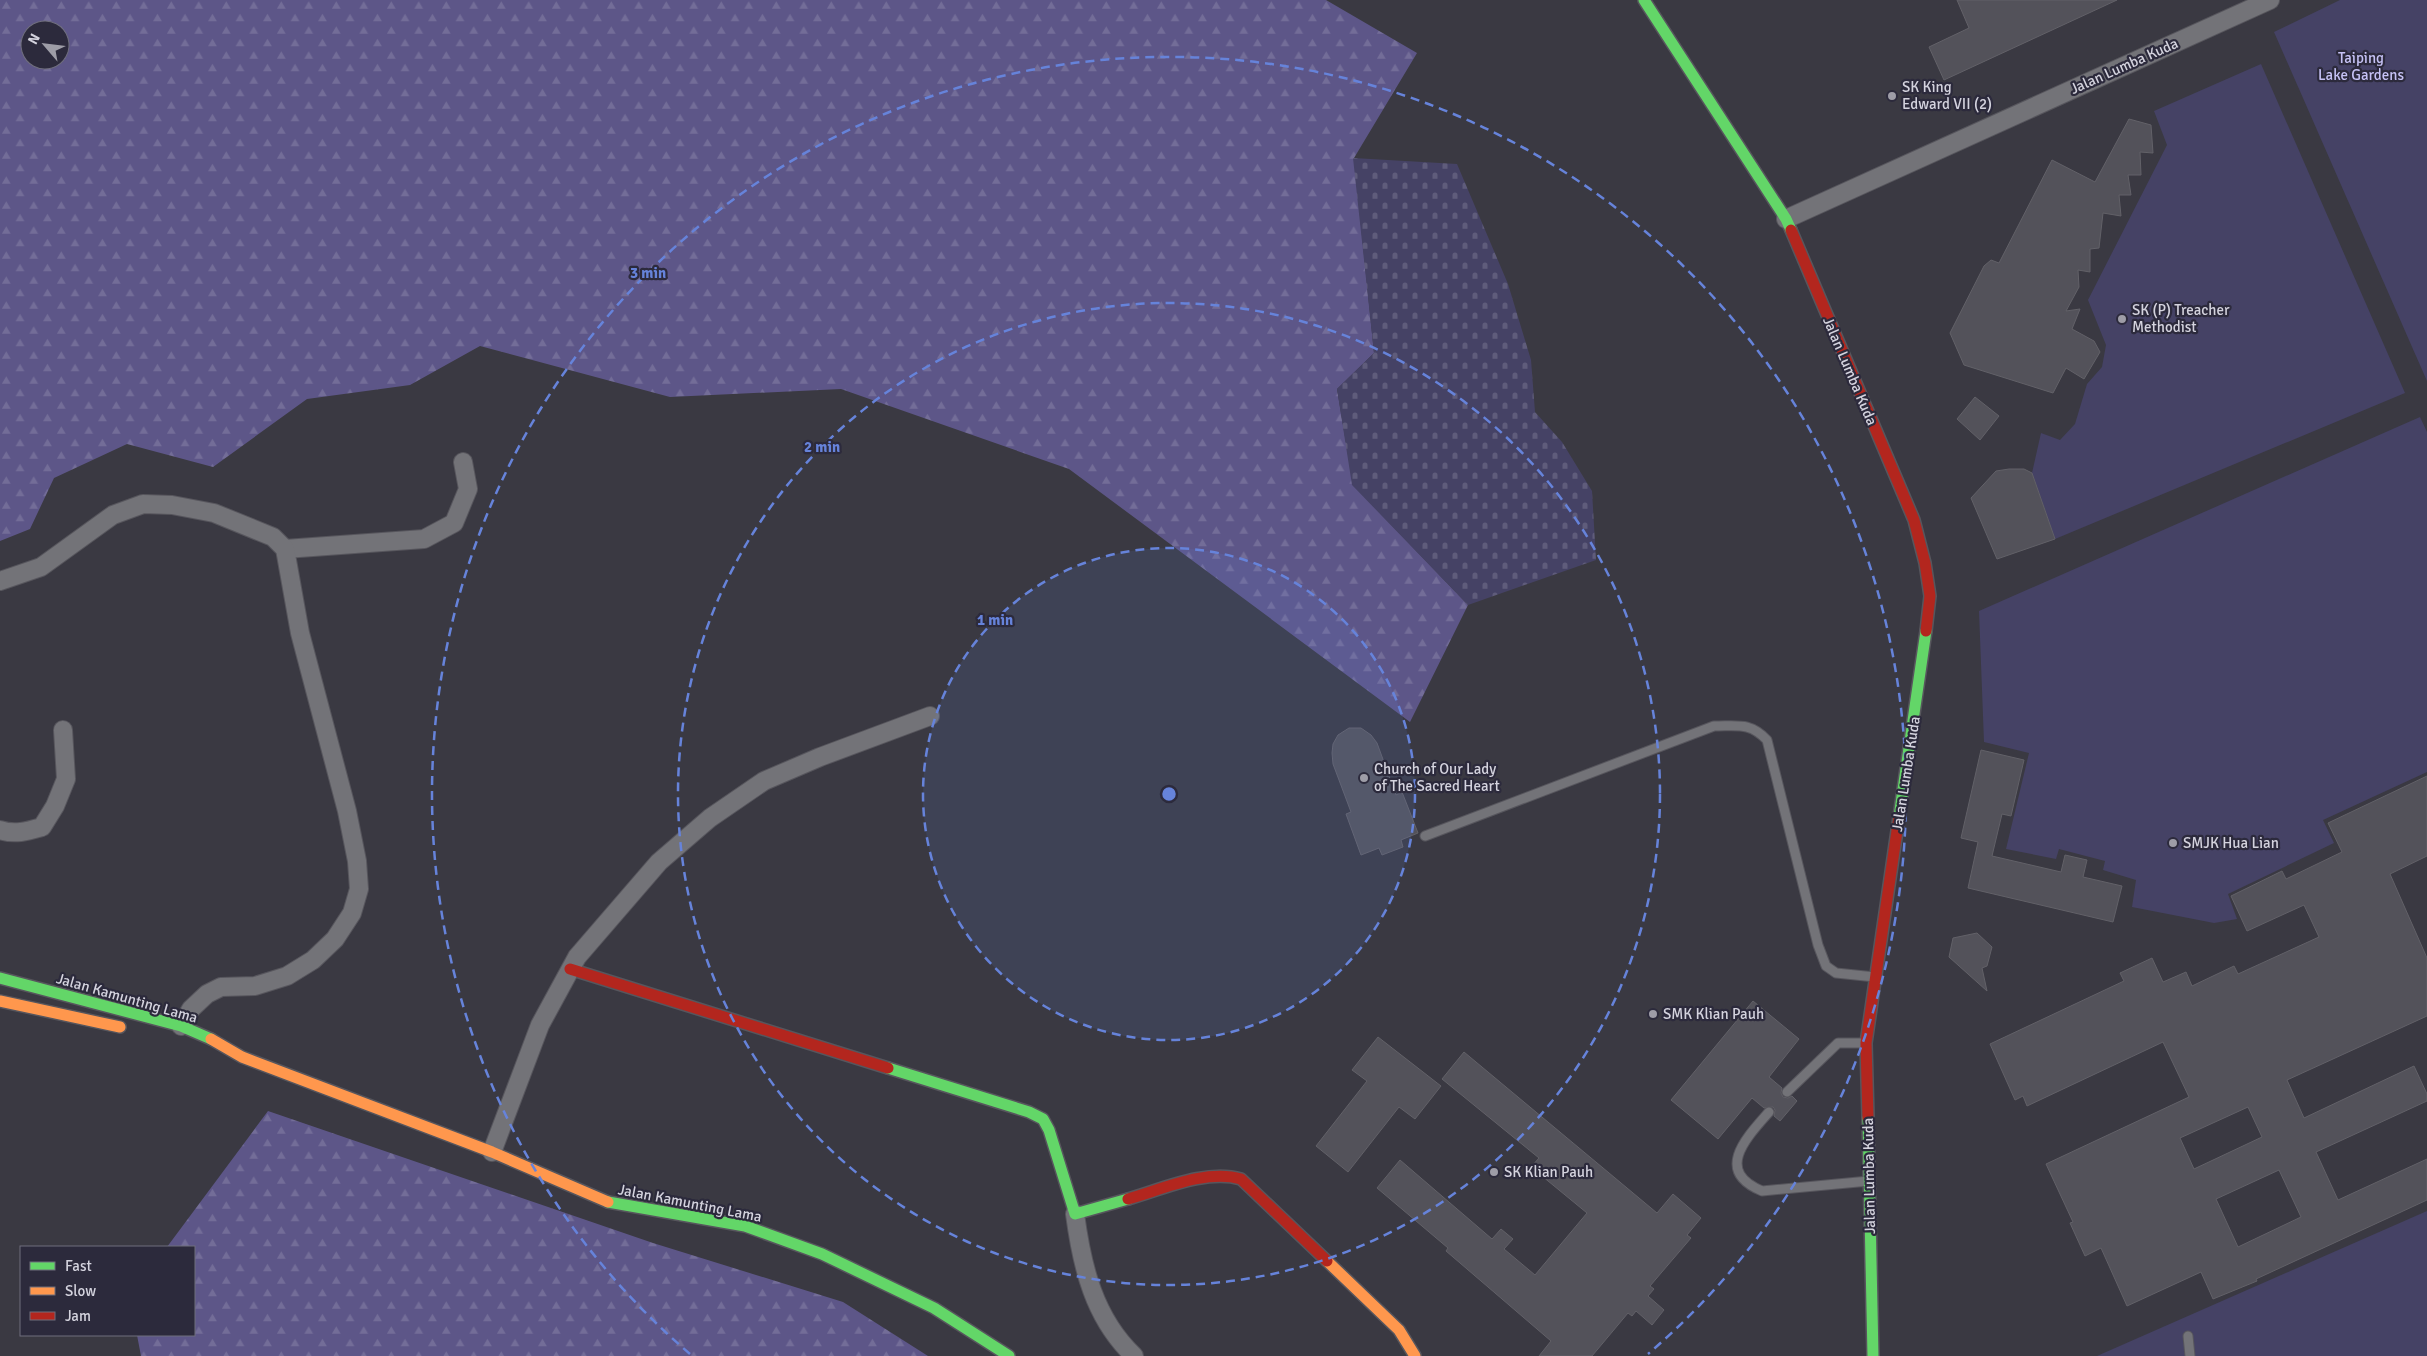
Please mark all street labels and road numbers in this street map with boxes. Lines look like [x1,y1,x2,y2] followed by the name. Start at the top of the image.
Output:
[2067,34,2181,98] street label: Jalan Lumba Kuda
[1819,314,1881,428] street label: Jalan Lumba Kuda
[1888,715,1924,833] street label: Jalan Lumba Kuda
[54,969,200,1027] street label: Jalan Kamunting Lama
[1859,1118,1879,1234] street label: Jalan Lumba Kuda
[617,1180,763,1226] street label: Jalan Kamunting Lama

